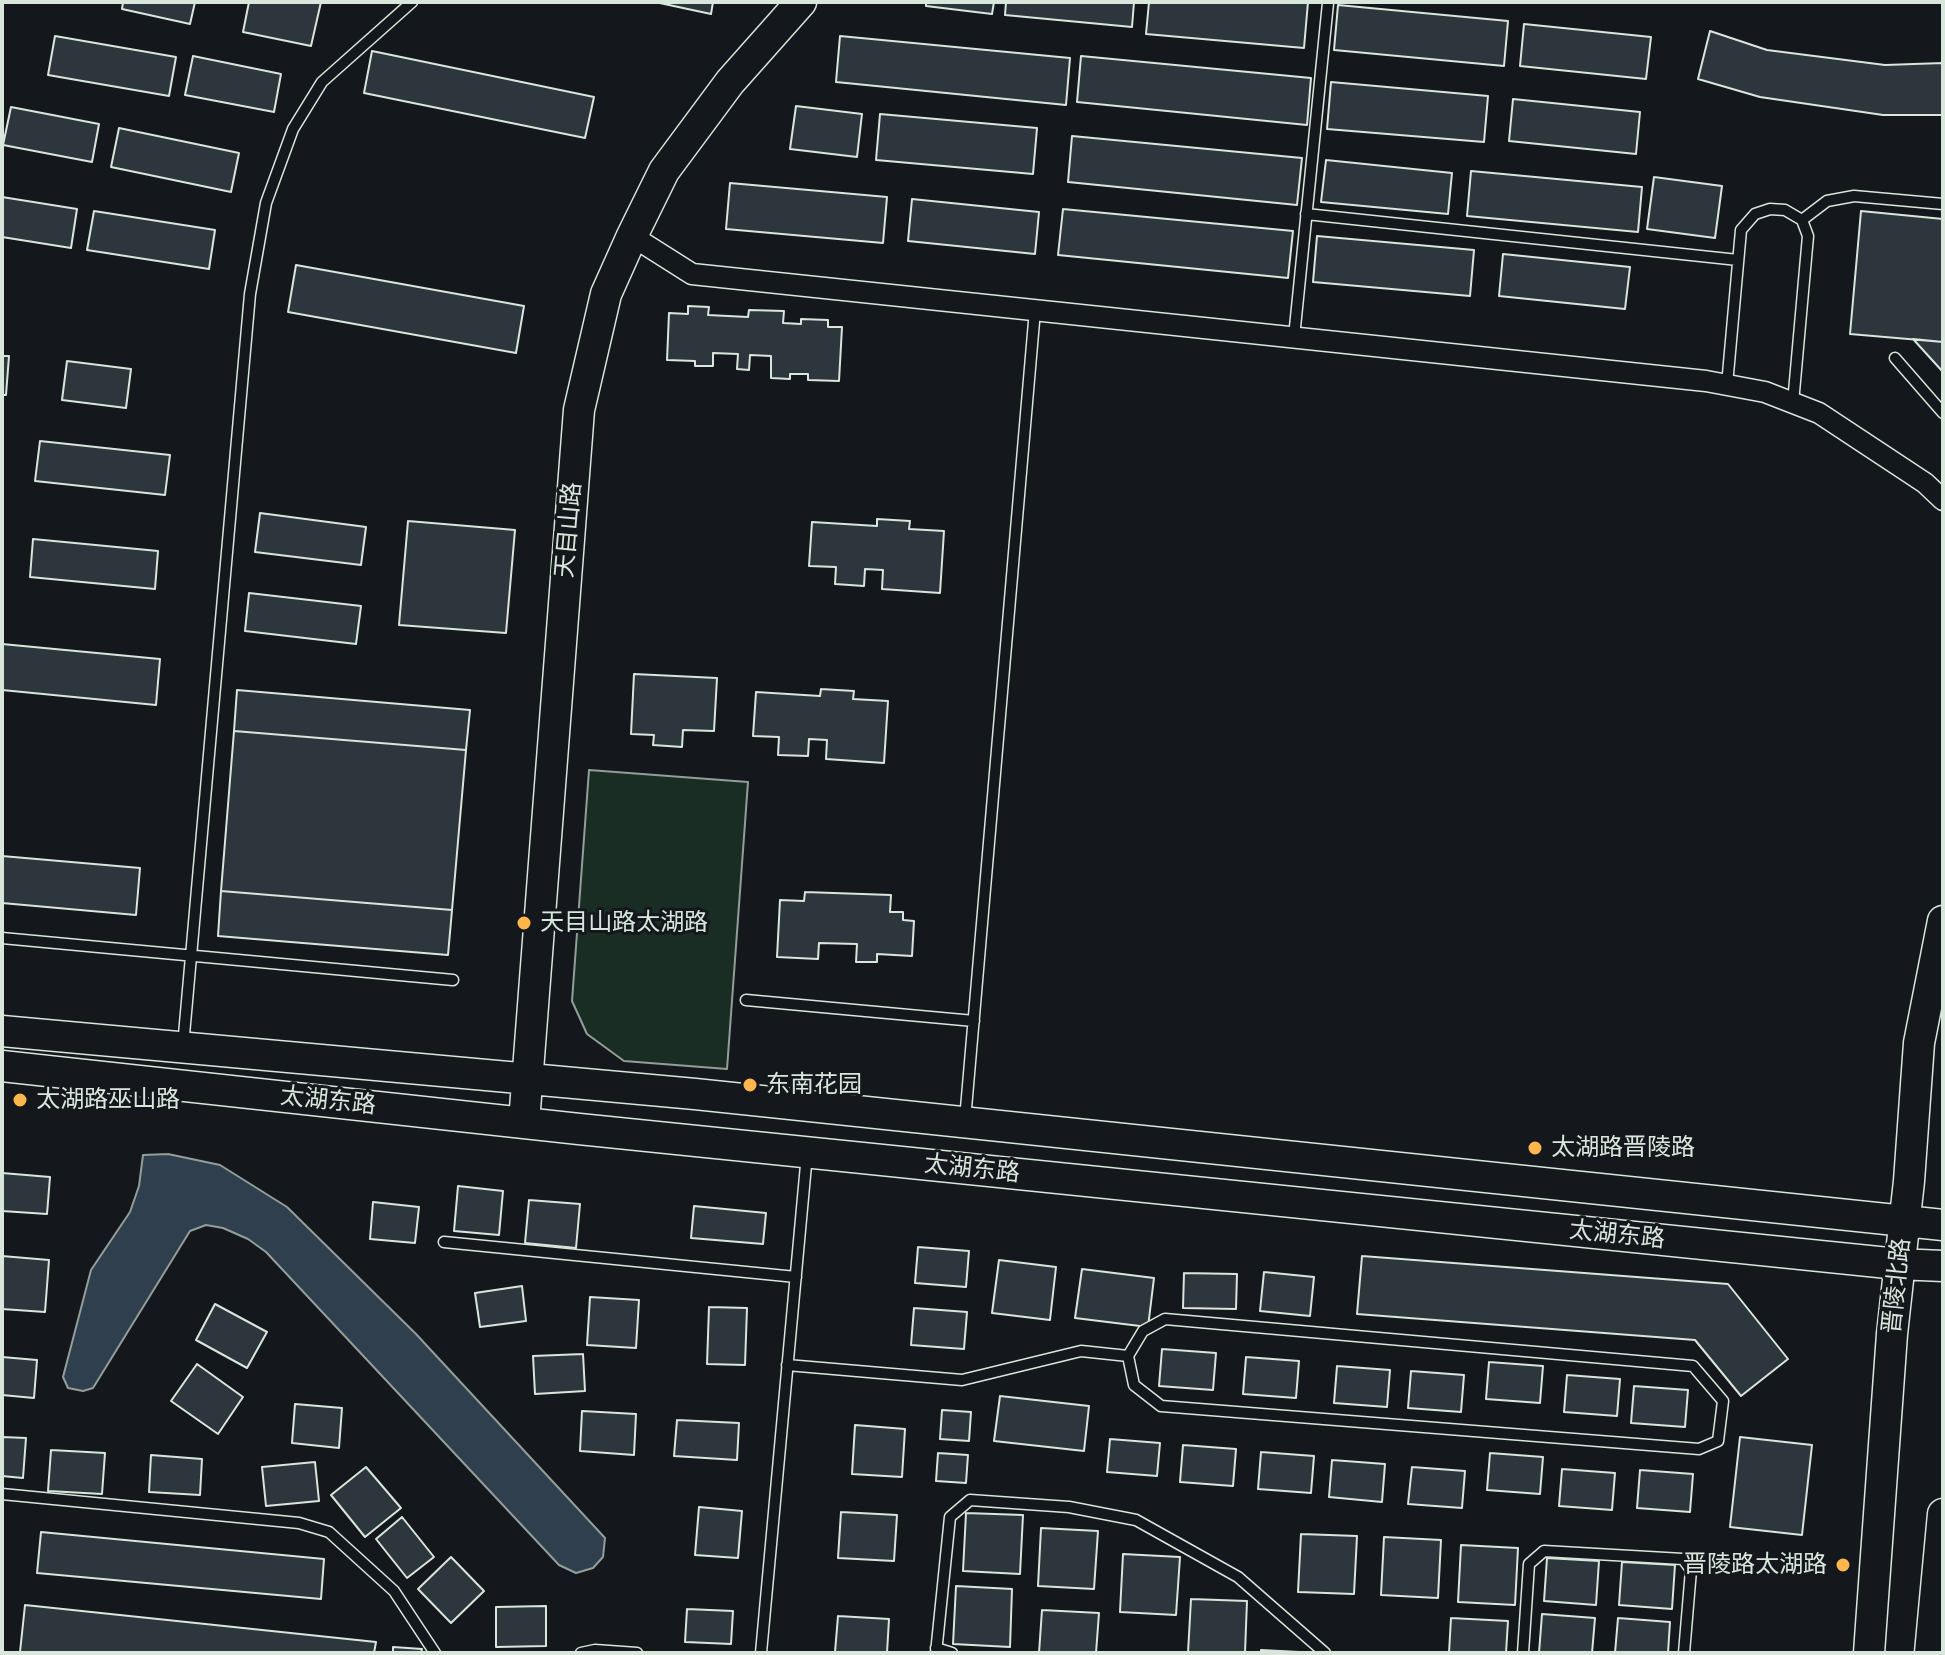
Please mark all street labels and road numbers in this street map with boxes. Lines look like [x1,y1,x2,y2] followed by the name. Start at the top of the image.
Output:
[550,481,588,579] street label: 天目山路
[279,1082,377,1120] street label: 太湖东路
[923,1150,1021,1188] street label: 太湖东路
[1568,1216,1666,1254] street label: 太湖东路
[1878,1237,1916,1335] street label: 晋陵北路

